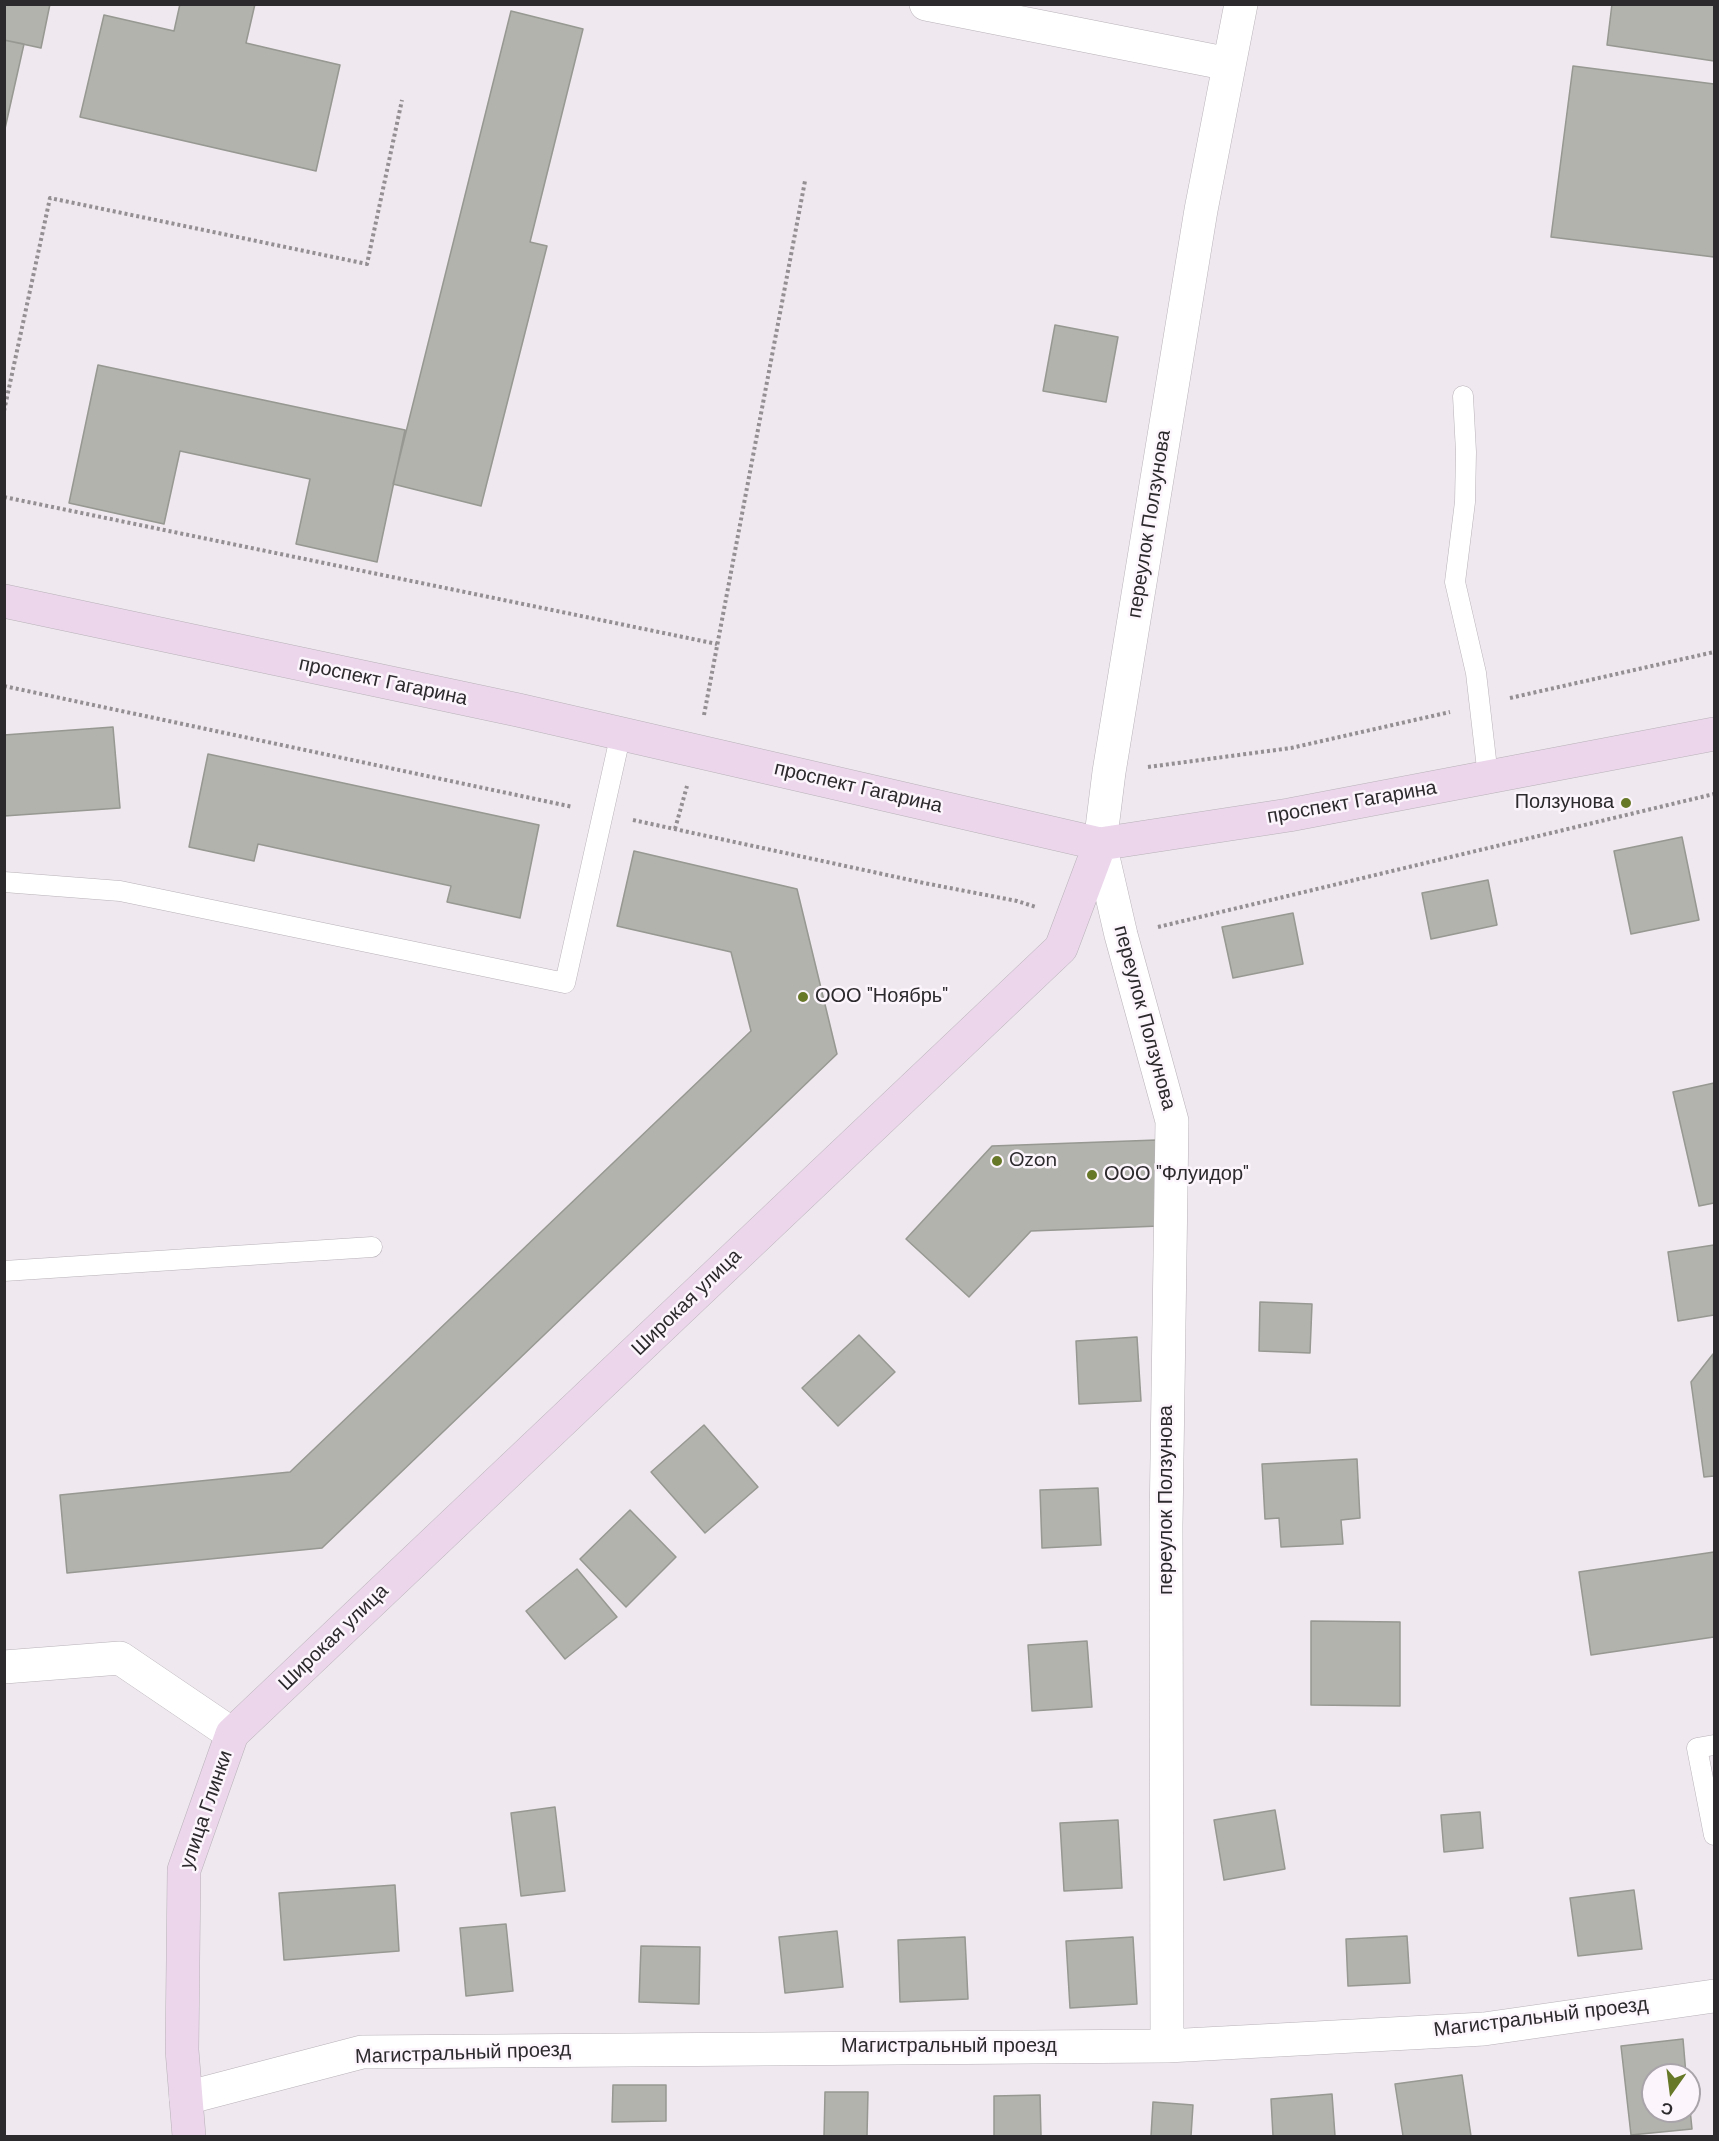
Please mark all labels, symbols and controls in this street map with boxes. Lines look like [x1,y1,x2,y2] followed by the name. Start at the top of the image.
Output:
[1123,428,1177,620] street label: переулок Ползунова
[297,652,469,712] street label: проспект Гагарина
[772,757,944,819] street label: проспект Гагарина
[1265,776,1439,830] street label: проспект Гагарина
[1515,791,1614,815] place label: Ползунова
[1619,796,1633,810] marker: Ползунова
[1108,923,1180,1113] street label: переулок Ползунова
[815,985,948,1009] place label: ООО "Ноябрь"
[796,990,810,1004] marker: ООО "Ноябрь"
[1009,1149,1057,1173] place label: Ozon
[990,1154,1004,1168] marker: Ozon
[1104,1163,1249,1187] place label: ООО "Флуидор"
[1085,1168,1099,1182] marker: ООО "Флуидор"
[627,1245,747,1361] street label: Широкая улица
[1155,1405,1179,1595] street label: переулок Ползунова
[274,1580,394,1696] street label: Широкая улица
[175,1748,239,1872] street label: улица Глинки
[1432,1993,1650,2043] street label: Магистральный проезд
[841,2035,1057,2059] street label: Магистральный проезд
[355,2038,571,2070] street label: Магистральный проезд
[1641,2063,1701,2123] north arrow
[1659,2097,1675,2121] text: С

